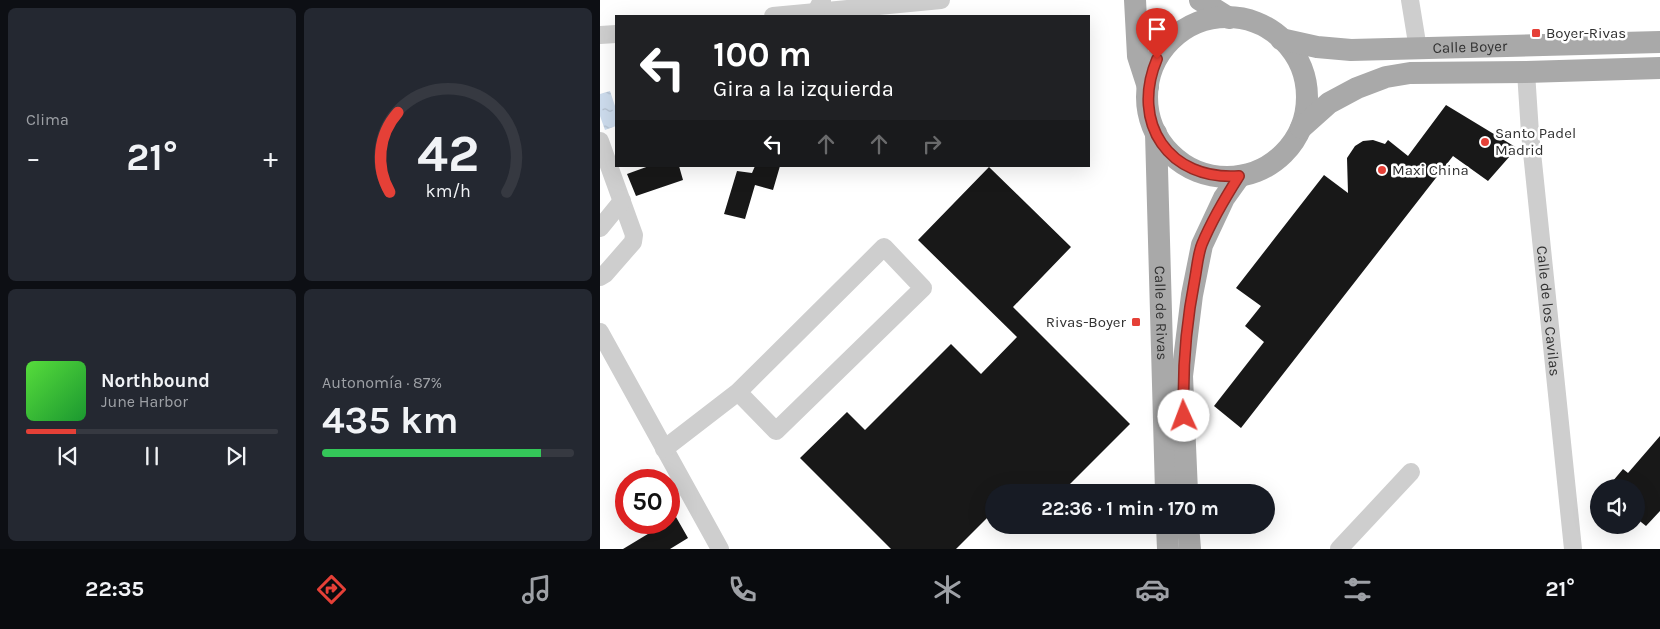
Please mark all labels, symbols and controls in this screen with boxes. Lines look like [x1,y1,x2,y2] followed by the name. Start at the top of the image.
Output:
[1136,8,1178,59] pin
[1143,15,1171,43] icon: arrive
[1546,24,1626,42] place label: Boyer-Rivas
[1530,27,1542,39] marker: Boyer-Rivas
[713,34,812,75] text: 100 m
[630,35,695,100] icon: left
[1432,37,1508,57] street label: Calle Boyer
[713,76,894,102] text: Gira a la izquierda
[26,110,69,129] text: Clima
[417,123,479,184] text: 42
[1495,124,1576,159] place label: Santo Padel Madrid
[759,130,787,158] icon: left
[812,130,840,158] icon: ahead
[865,130,893,158] icon: ahead
[918,130,946,158] icon: right
[126,135,178,180] text: 21°
[1479,136,1491,148] marker: Santo Padel Madrid
[26,141,41,174] text: −
[263,141,278,174] text: +
[1392,161,1469,179] place label: Maxi China
[1376,164,1388,176] marker: Maxi China
[425,181,471,202] text: km/h
[1533,245,1564,377] street label: Calle de los Cavilas
[1151,265,1171,360] street label: Calle de Rivas
[1046,313,1127,331] place label: Rivas-Boyer
[1130,316,1142,328] marker: Rivas-Boyer
[101,370,210,392] text: Northbound
[322,373,442,392] text: Autonomía · 87%
[1157,389,1209,441] position arrow
[101,392,188,411] text: June Harbor
[322,398,459,443] text: 435 km
[54,442,82,470] icon: previous
[138,442,166,470] icon: pause
[222,442,250,470] icon: next
[615,469,680,534] speed limit sign: 50
[1590,479,1645,534] map controls
[1590,479,1645,534] button: sound
[1041,498,1219,520] text: 22:36 · 1 min · 170 m
[314,572,349,607] icon: directions
[519,572,554,607] icon: music
[725,572,760,607] icon: phone
[930,572,965,607] icon: climate
[1135,572,1170,607] icon: car
[1340,572,1375,607] icon: filters
[85,576,144,602] text: 22:35
[1545,576,1575,602] text: 21°

